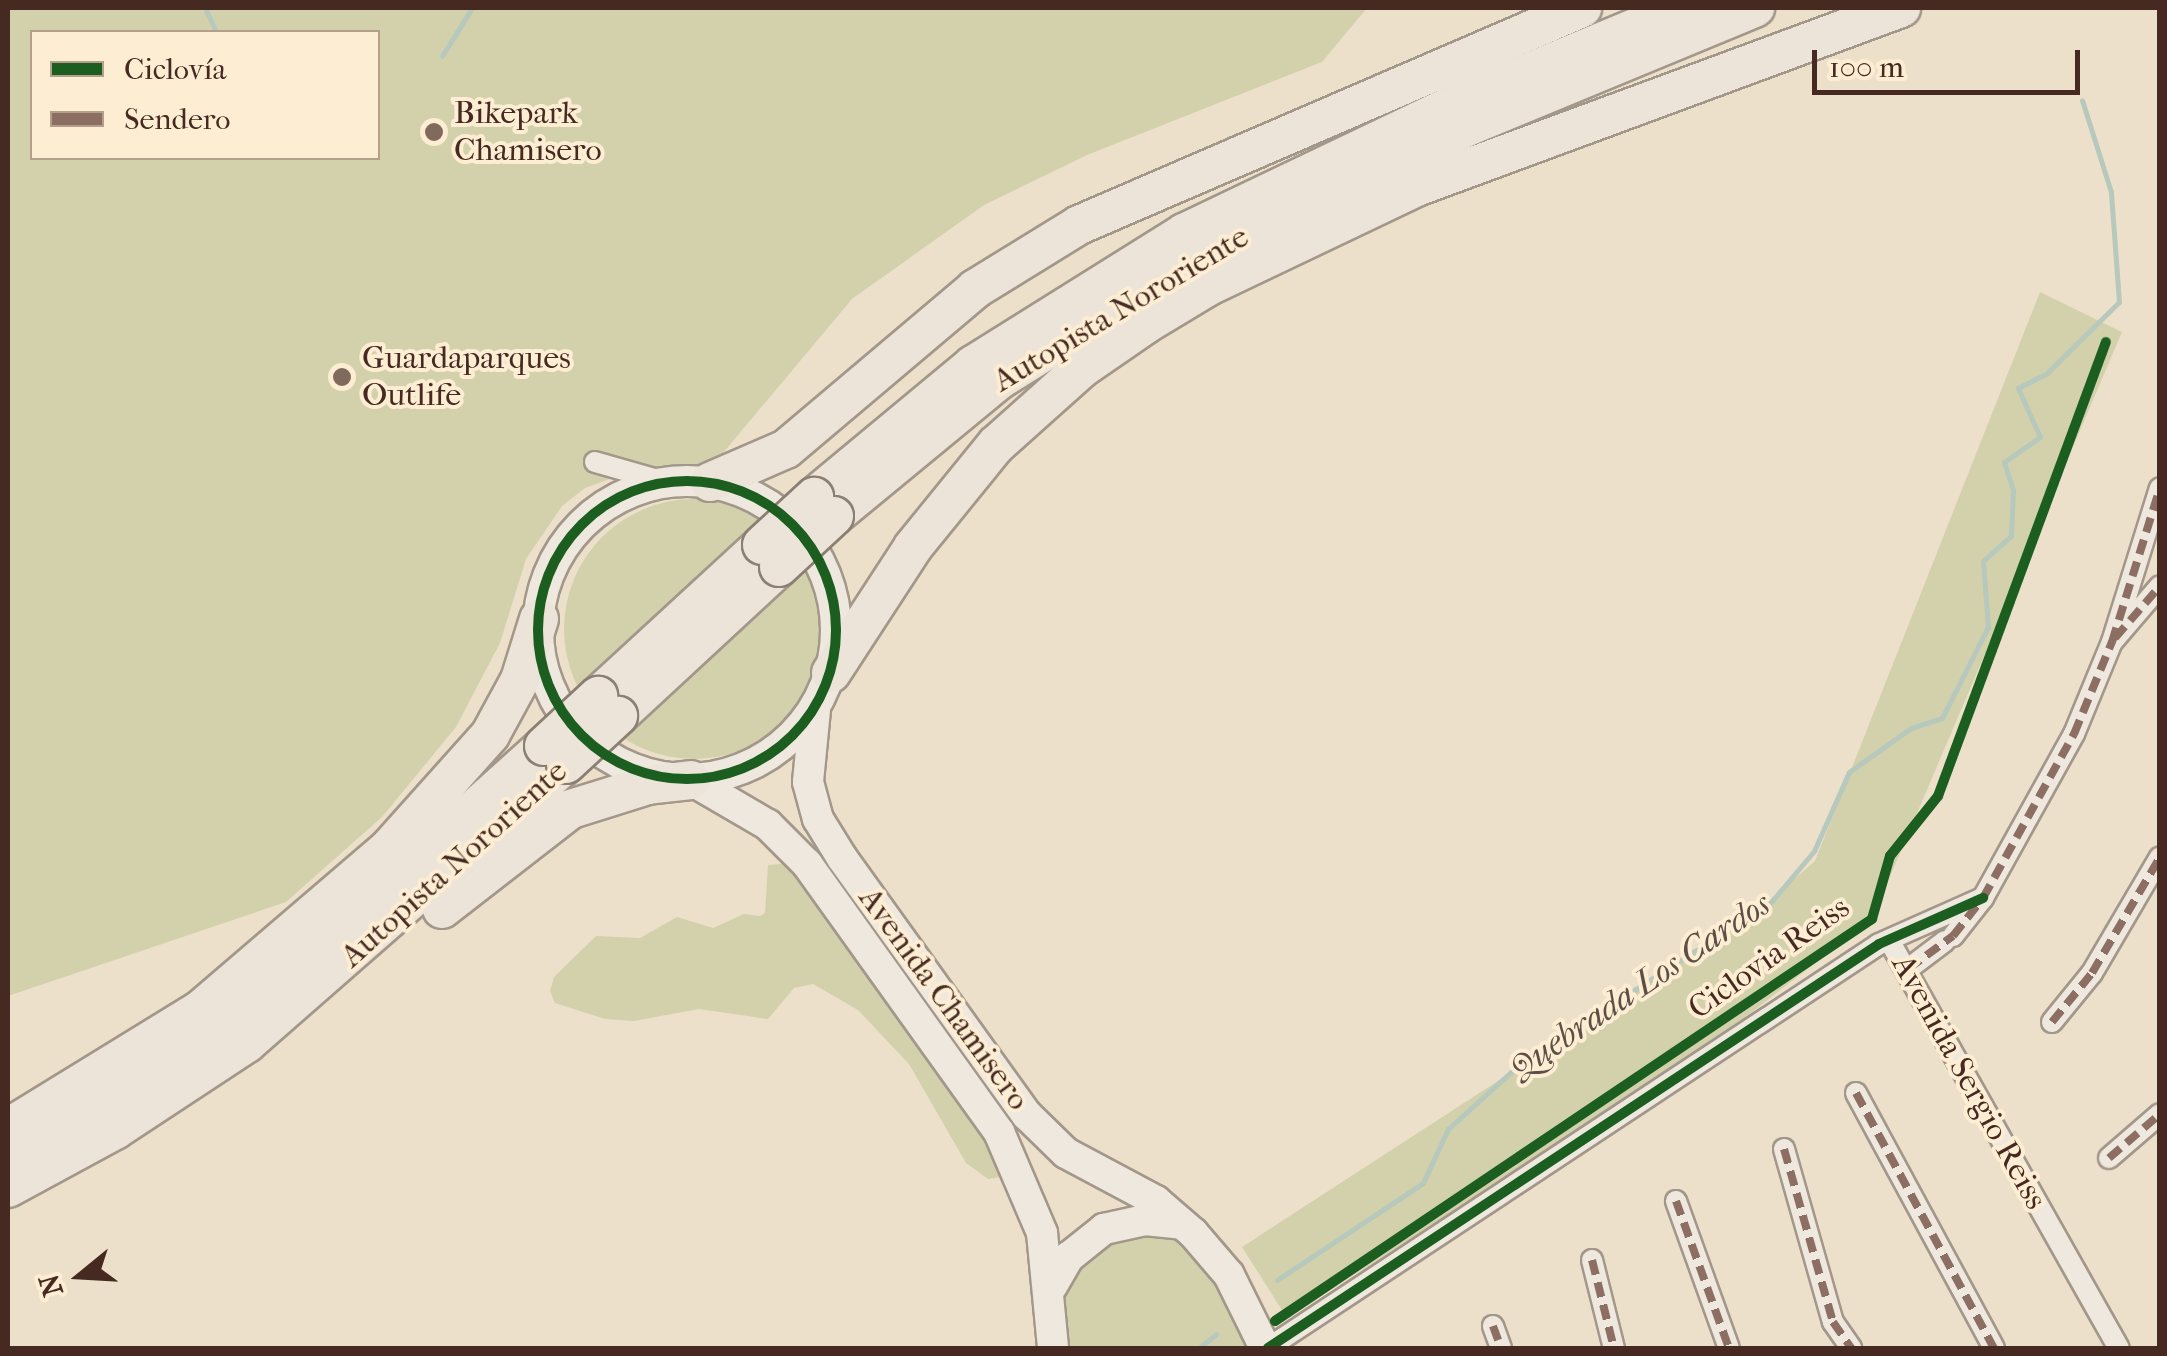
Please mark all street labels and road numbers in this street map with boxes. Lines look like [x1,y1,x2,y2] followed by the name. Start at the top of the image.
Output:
[986,218,1256,400] street label: Autopista Nororiente
[333,752,575,976] street label: Autopista Nororiente
[850,880,1038,1118] street label: Avenida Chamisero
[1681,888,1857,1028] street label: Ciclovia Reiss
[1883,948,2055,1216] street label: Avenida Sergio Reiss

